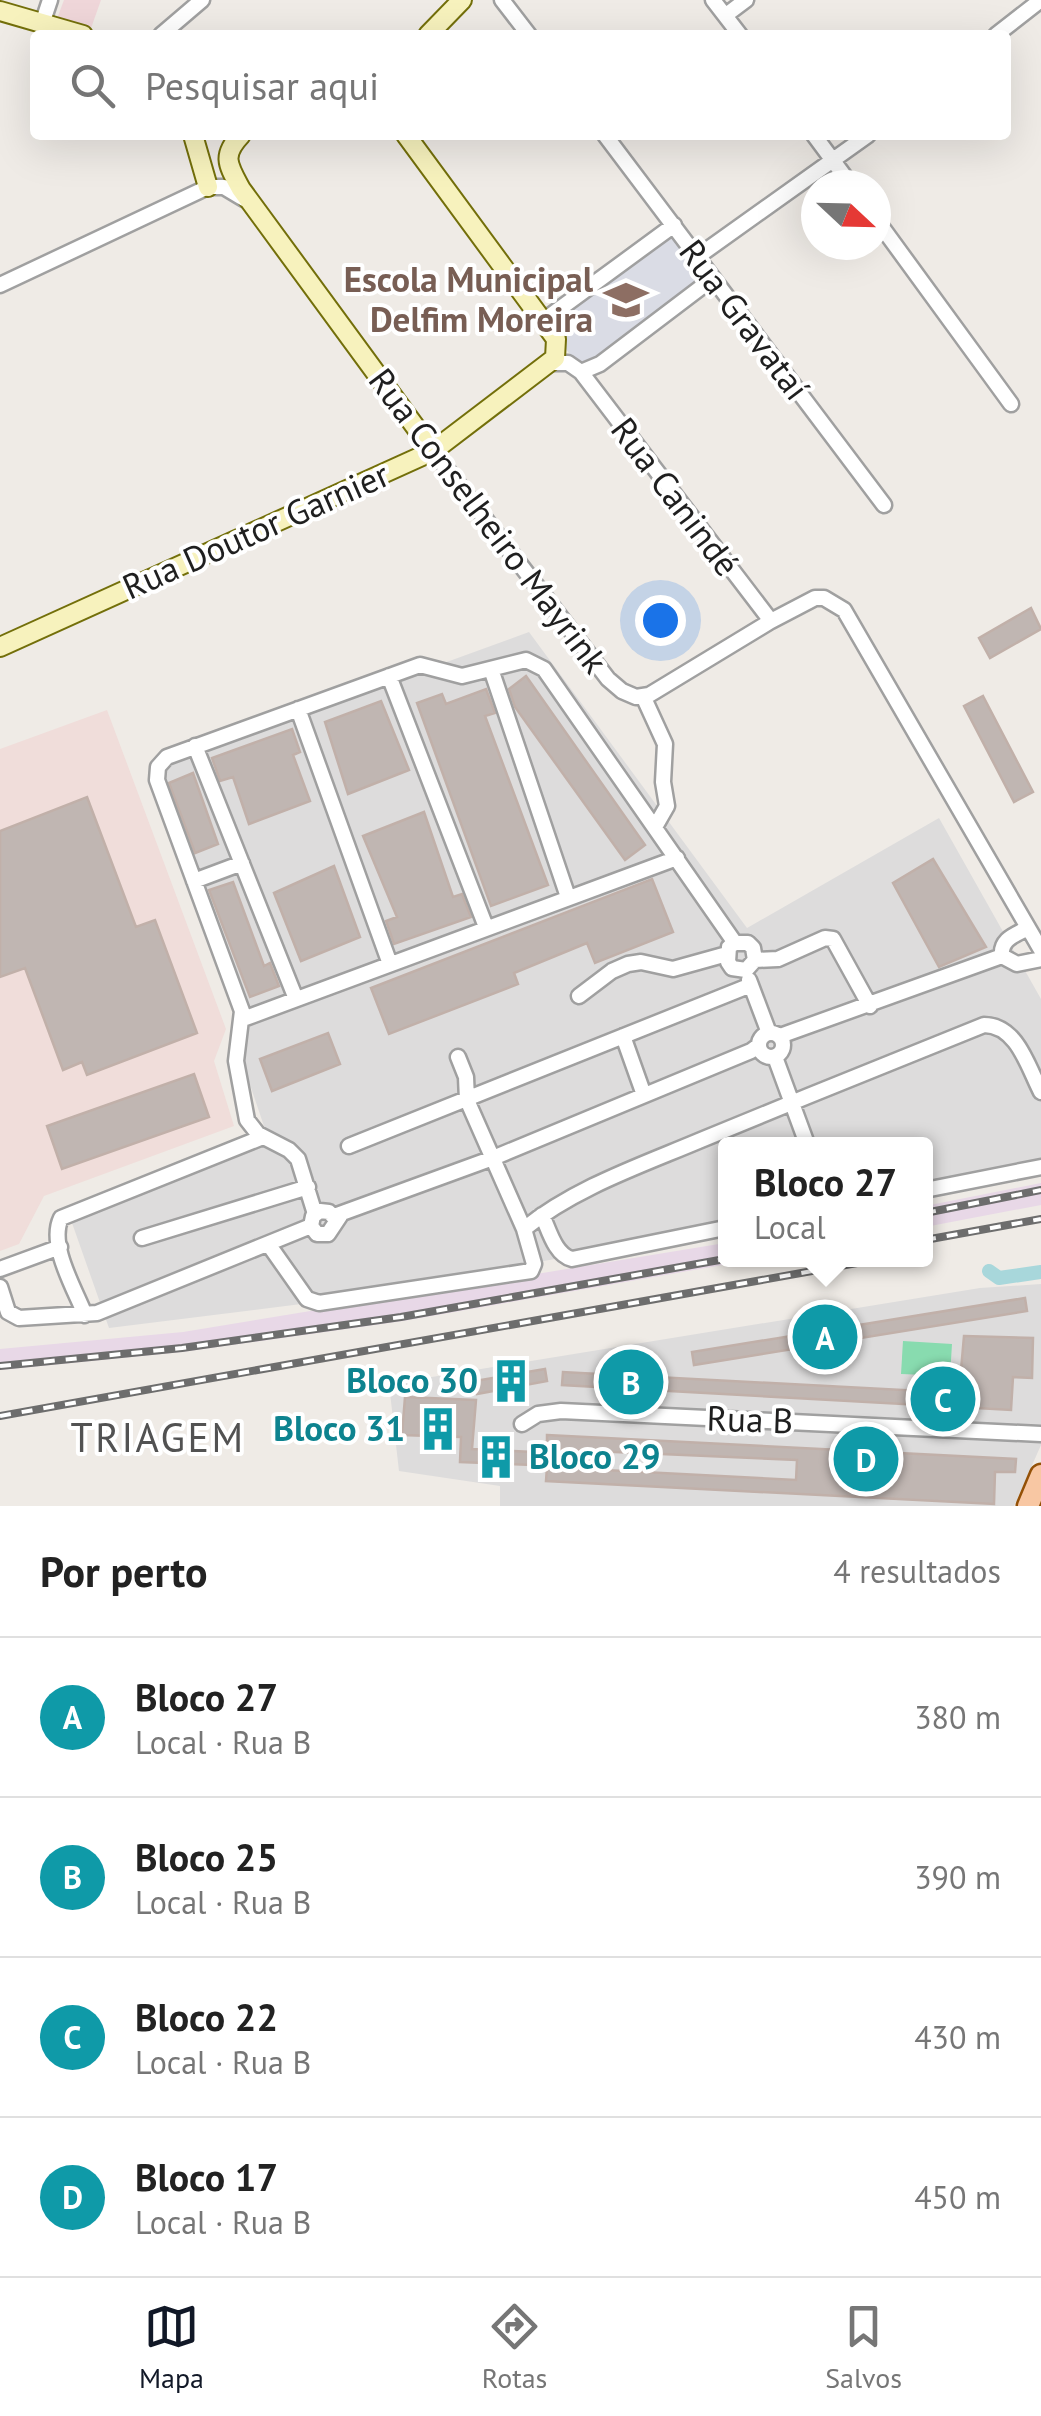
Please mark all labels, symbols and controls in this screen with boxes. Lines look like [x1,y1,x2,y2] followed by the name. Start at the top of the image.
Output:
[30,30,1011,140] search box
[65,58,120,113] icon: search
[145,61,379,110] text: Pesquisar aqui
[801,170,891,260] north arrow
[669,230,820,409] street label: Rua Gravataí
[344,256,594,342] place label: Escola Municipal Delfim Moreira
[602,276,650,324] school or university icon: Escola Municipal Delfim Moreira
[359,359,619,682] street label: Rua Conselheiro Mayrink
[601,408,750,585] street label: Rua Canindé
[115,451,396,609] street label: Rua Doutor Garnier
[635,595,686,646] your location
[718,1137,933,1267] popup
[754,1157,897,1206] text: Bloco 27
[754,1206,825,1248] text: Local
[792,1300,858,1374] pin: A
[598,1344,664,1420] pin: B
[346,1357,478,1403] place label: Bloco 30
[487,1357,535,1405] building icon: Bloco 30
[910,1362,976,1436] pin: C
[706,1395,794,1443] street label: Rua B
[273,1405,405,1451] place label: Bloco 31
[414,1405,462,1453] building icon: Bloco 31
[70,1411,246,1463] district label: TRIAGEM
[834,1422,898,1496] pin: D
[472,1433,520,1481] building icon: Bloco 29
[529,1433,661,1479] place label: Bloco 29
[40,1544,207,1599] text: Por perto
[833,1550,1001,1592] text: 4 resultados
[135,1672,278,1721] text: Bloco 27
[63,1696,82,1738] text: A
[914,1696,1001,1738] text: 380 m
[135,1721,311,1763] text: Local · Rua B
[135,1832,278,1881] text: Bloco 25
[63,1856,82,1898] text: B
[914,1856,1001,1898] text: 390 m
[135,1881,311,1923] text: Local · Rua B
[135,1992,278,2041] text: Bloco 22
[64,2016,81,2058] text: C
[914,2016,1001,2058] text: 430 m
[135,2041,311,2083] text: Local · Rua B
[135,2152,278,2201] text: Bloco 17
[62,2176,83,2218] text: D
[914,2176,1001,2218] text: 450 m
[135,2201,311,2243] text: Local · Rua B
[139,2299,204,2396] tab: Mapa
[482,2299,547,2396] tab: Rotas
[825,2299,902,2396] tab: Salvos

